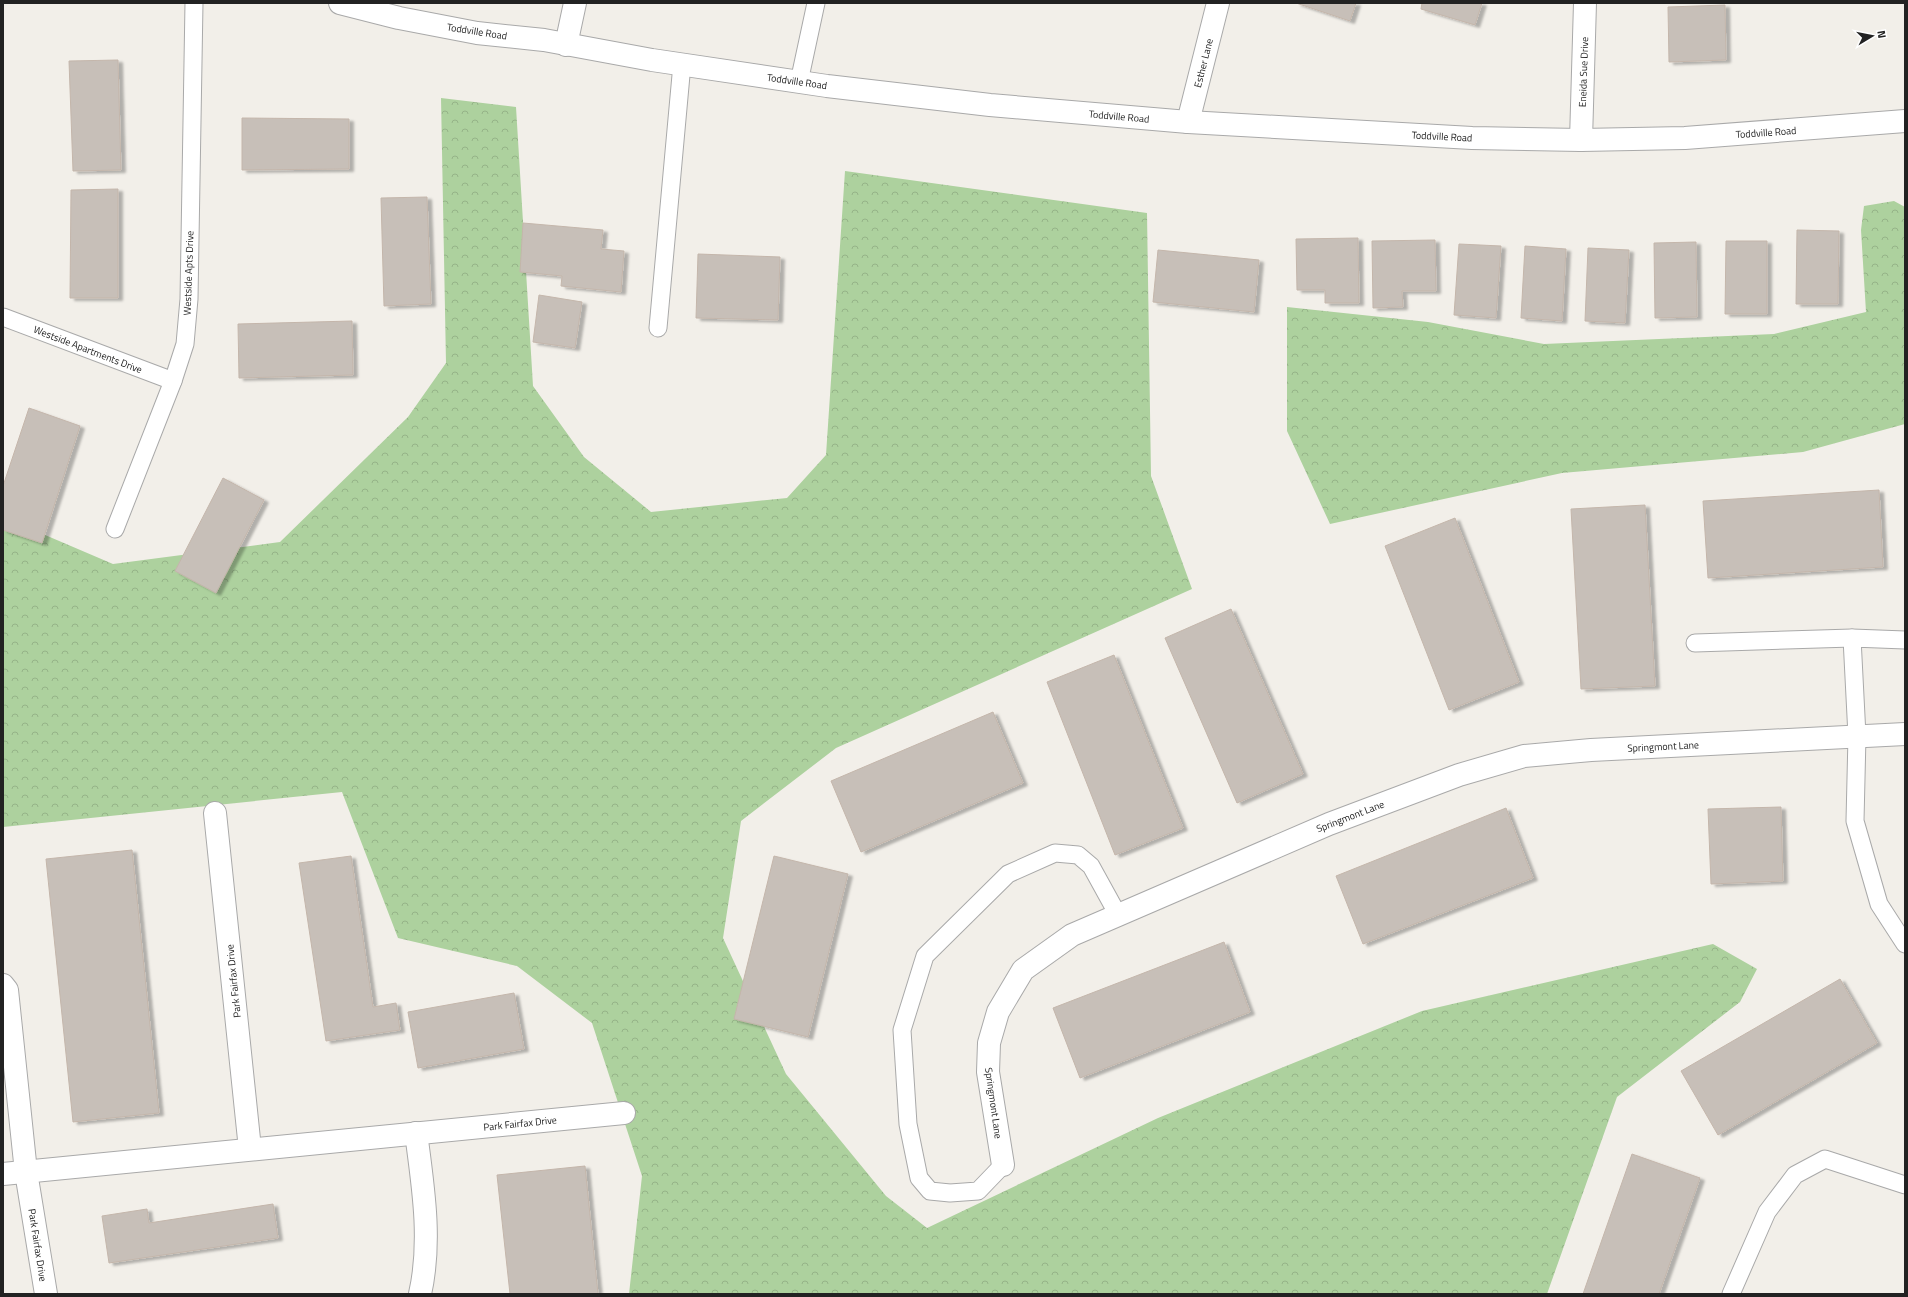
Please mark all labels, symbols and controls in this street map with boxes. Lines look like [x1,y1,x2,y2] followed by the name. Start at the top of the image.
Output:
[1852,16,1892,56] north arrow
[446,19,508,44] street label: Toddville Road
[1873,29,1890,39] text: N
[1190,37,1217,89] street label: Esther Lane
[1575,37,1592,108] street label: Eneida Sue Drive
[766,70,828,93] street label: Toddville Road
[1088,106,1150,127] street label: Toddville Road
[1735,123,1797,142] street label: Toddville Road
[1411,127,1473,146] street label: Toddville Road
[180,230,197,316] street label: Westside Apts Drive
[31,322,144,377] street label: Westside Apartments Drive
[1627,737,1699,756] street label: Springmont Lane
[1314,797,1386,836] street label: Springmont Lane
[222,943,245,1018] street label: Park Fairfax Drive
[981,1066,1006,1140] street label: Springmont Lane
[483,1112,558,1135] street label: Park Fairfax Drive
[24,1207,51,1283] street label: Park Fairfax Drive

